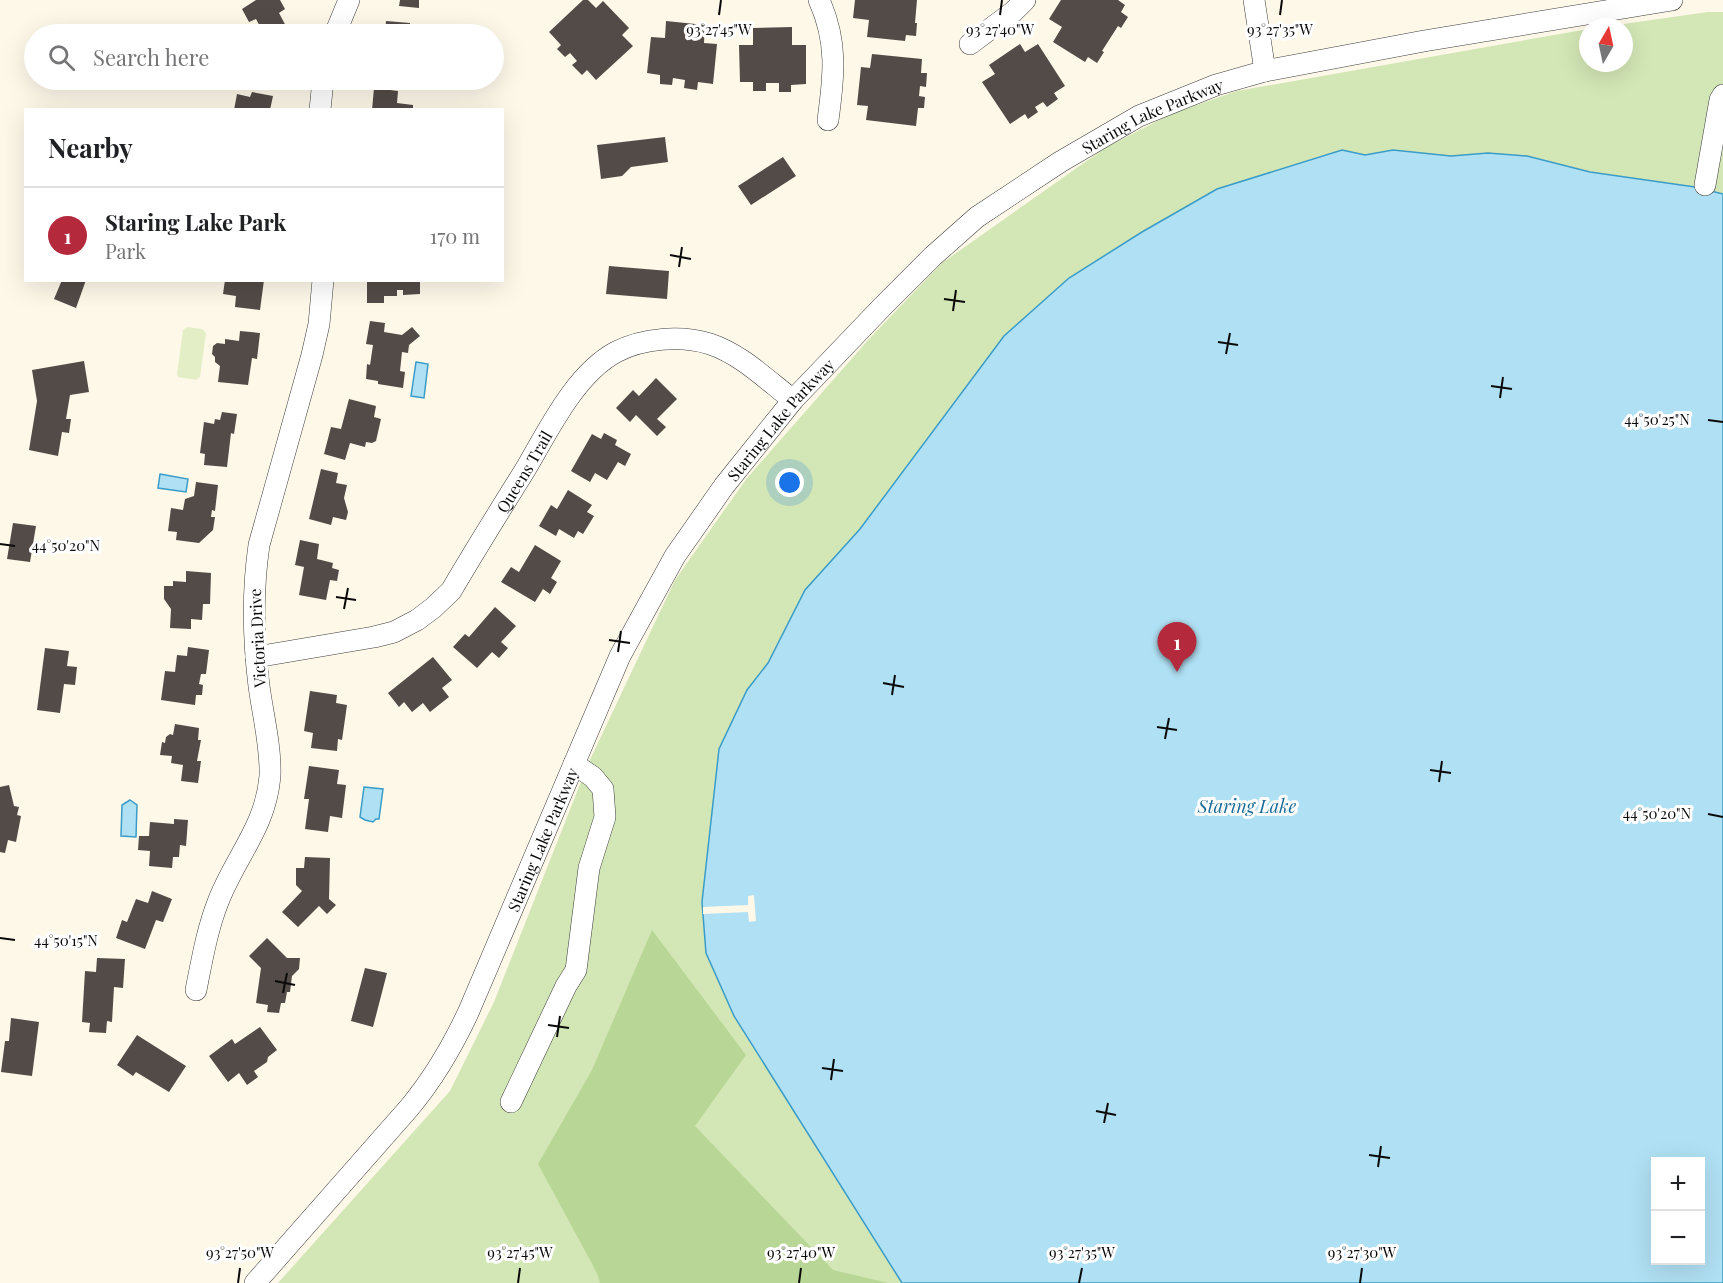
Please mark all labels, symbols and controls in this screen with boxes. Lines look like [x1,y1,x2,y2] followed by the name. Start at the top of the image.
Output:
[1579,18,1633,72] north arrow
[686,19,752,39] text: 93°27'45"W
[966,19,1034,39] text: 93°27'40"W
[1247,19,1313,39] text: 93°27'35"W
[24,24,504,90] search box
[45,41,78,74] icon: search
[93,42,209,72] text: Search here
[1077,73,1225,158] street label: Staring Lake Parkway
[48,130,133,165] text: Nearby
[105,207,286,237] text: Staring Lake Park
[64,222,71,249] text: 1
[430,222,480,249] text: 170 m
[105,237,146,264] text: Park
[722,353,838,485] street label: Staring Lake Parkway
[1624,409,1690,429] text: 44°50'25"N
[491,426,556,516] street label: Queens Trail
[775,468,804,497] your location
[32,535,101,555] text: 44°50'20"N
[244,588,270,689] street label: Victoria Drive
[1158,622,1196,672] pin: 1
[502,764,582,915] street label: Staring Lake Parkway
[1197,794,1297,818] water label: Staring Lake
[1623,803,1692,823] text: 44°50'20"N
[34,930,98,950] text: 44°50'15"N
[1651,1157,1705,1265] map controls
[1651,1157,1705,1211] button: +
[1651,1211,1705,1265] button: −
[206,1242,274,1262] text: 93°27'50"W
[487,1242,553,1262] text: 93°27'45"W
[767,1242,835,1262] text: 93°27'40"W
[1049,1242,1115,1262] text: 93°27'35"W
[1328,1242,1397,1262] text: 93°27'30"W

